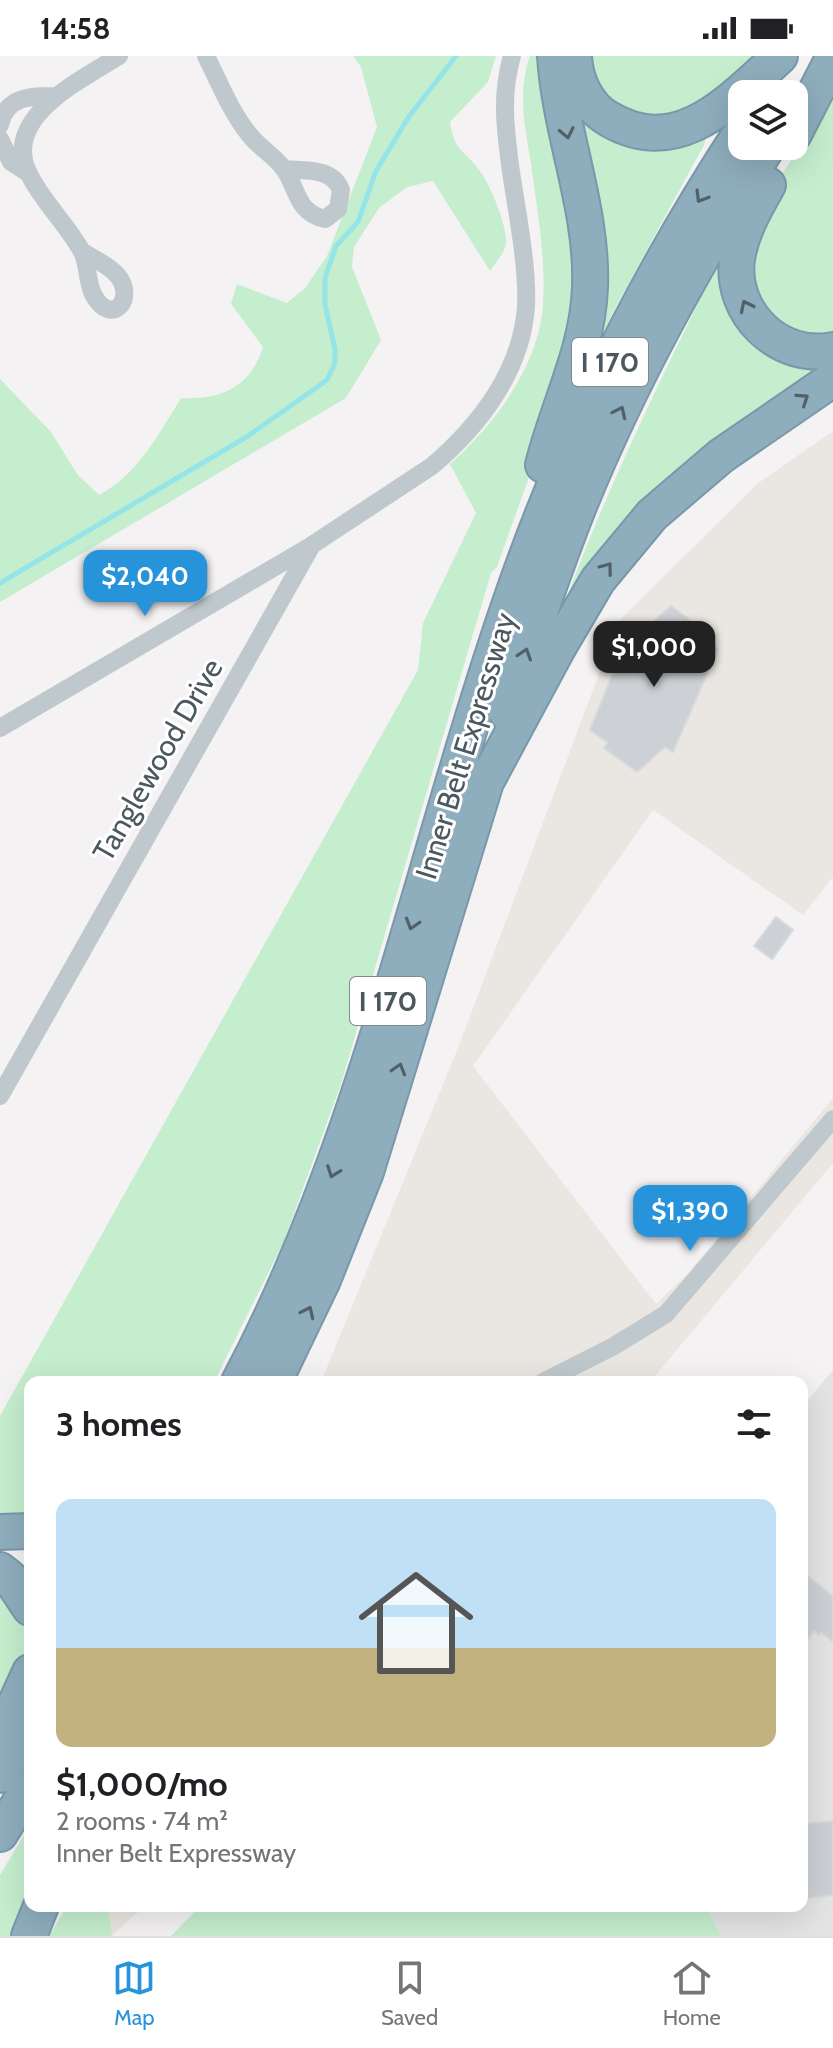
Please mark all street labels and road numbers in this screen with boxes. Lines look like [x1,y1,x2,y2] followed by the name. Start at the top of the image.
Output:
[572,338,648,386] road number: I 170
[407,608,524,884] street label: Inner Belt Expressway
[85,652,231,868] street label: Tanglewood Drive
[350,977,426,1025] road number: I 170

